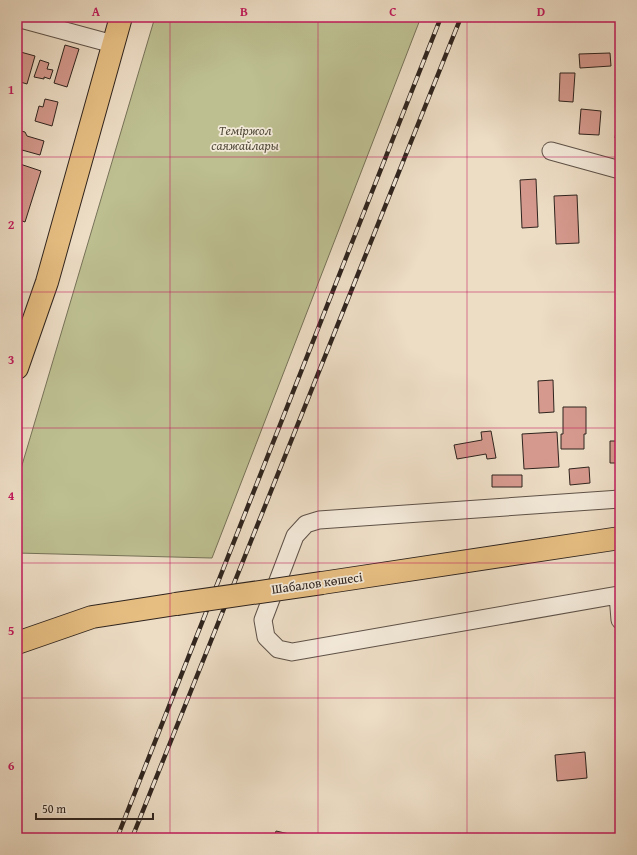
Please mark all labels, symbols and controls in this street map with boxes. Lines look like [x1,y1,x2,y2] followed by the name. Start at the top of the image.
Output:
[92,2,101,21] text: A
[240,2,248,21] text: B
[389,2,397,21] text: C
[537,2,545,21] text: D
[8,80,14,99] text: 1
[211,121,279,155] park label: Теміржол саяжайлары
[8,215,15,234] text: 2
[8,350,14,369] text: 3
[8,486,15,505] text: 4
[270,567,364,599] street label: Шабалов көшесі
[8,621,15,640] text: 5
[8,756,15,775] text: 6
[36,795,153,821] scale bar
[42,800,66,817] text: 50 m

